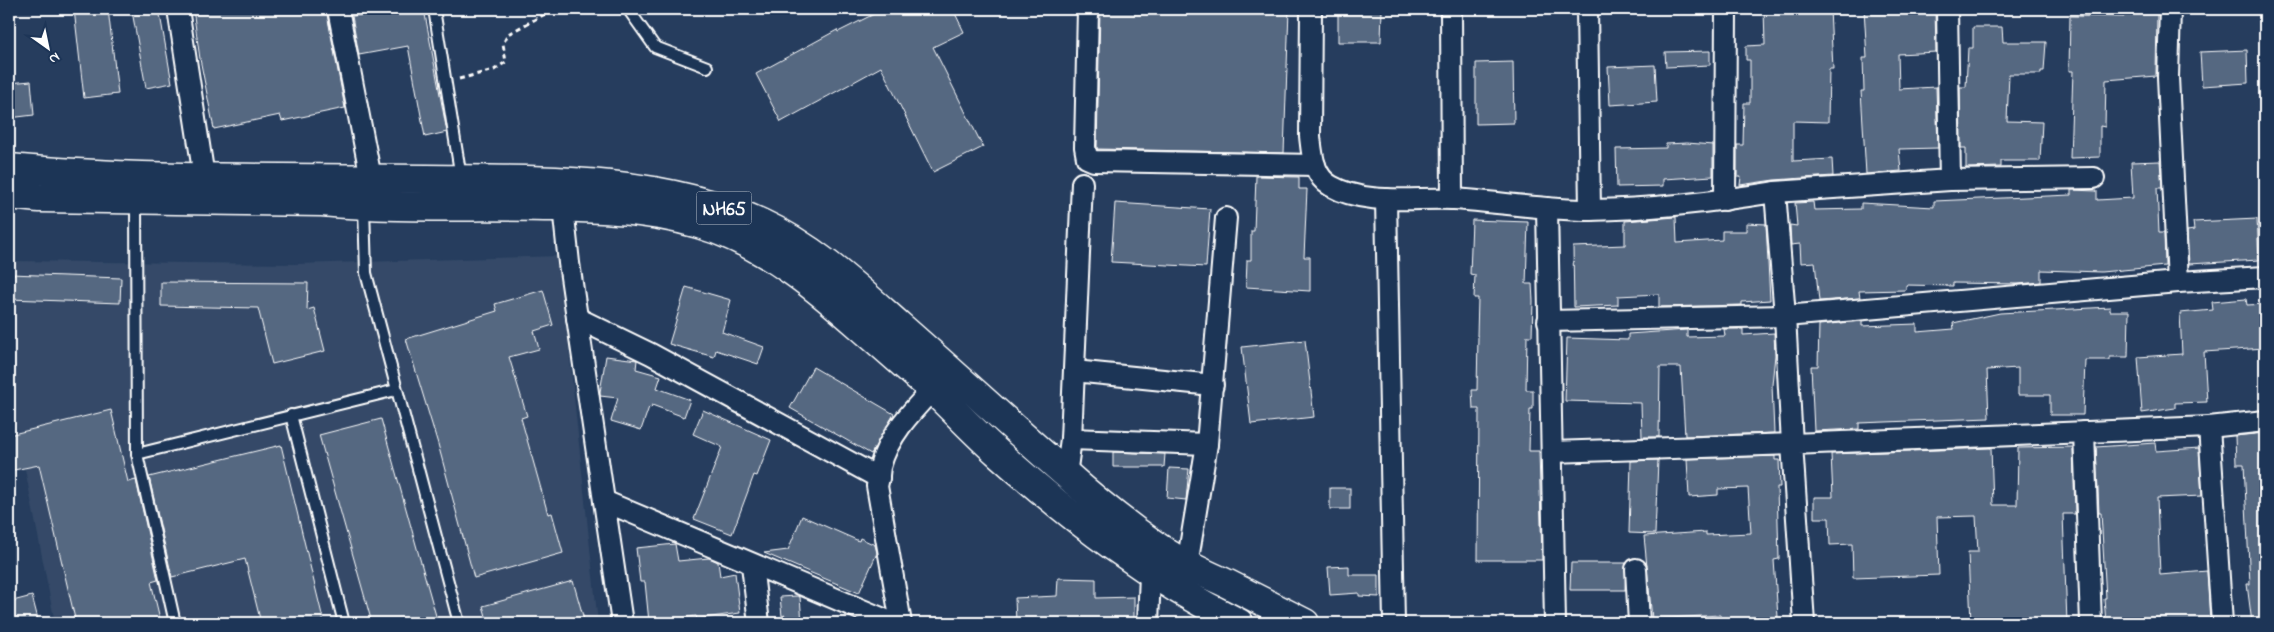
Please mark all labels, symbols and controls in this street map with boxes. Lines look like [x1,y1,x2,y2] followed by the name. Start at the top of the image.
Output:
[22,22,72,72] north arrow
[45,46,64,69] text: N
[696,192,752,224] road number: NH65

